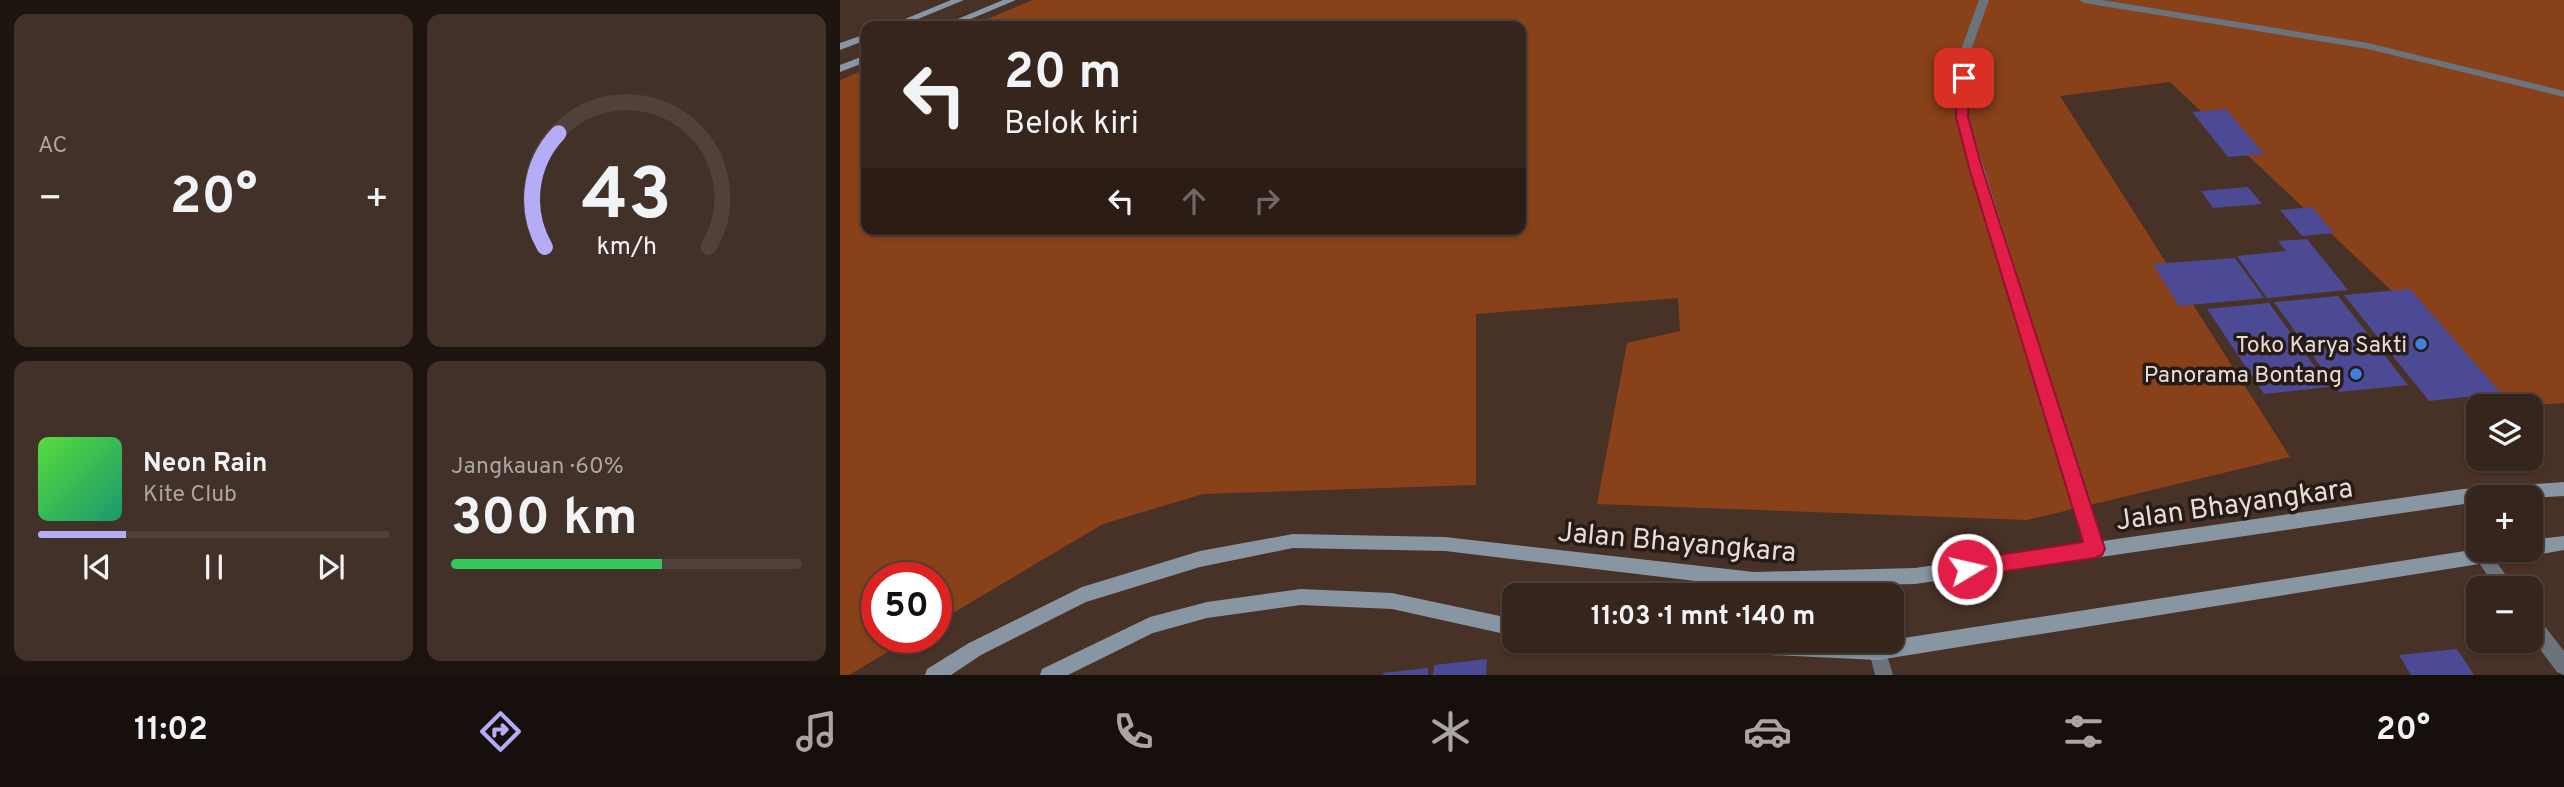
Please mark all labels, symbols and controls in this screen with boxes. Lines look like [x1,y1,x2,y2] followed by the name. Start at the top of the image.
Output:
[1004,44,1121,106] text: 20 m
[1934,48,1994,108] pin
[889,49,980,140] icon: left
[1945,59,1983,97] icon: arrive
[1004,105,1139,145] text: Belok kiri
[38,132,67,161] text: AC
[581,153,672,245] text: 43
[170,166,257,232] text: 20°
[38,176,63,225] text: −
[364,176,389,225] text: +
[1102,182,1140,220] icon: left
[1175,182,1213,220] icon: ahead
[1248,182,1286,220] icon: right
[596,231,657,263] text: km/h
[2236,332,2407,361] place label: Toko Karya Sakti
[2413,336,2429,352] marker: Toko Karya Sakti
[2144,362,2342,391] place label: Panorama Bontang
[2348,366,2364,382] marker: Panorama Bontang
[2466,394,2543,653] map controls
[2466,394,2543,471] button: layers
[143,448,268,481] text: Neon Rain
[451,453,624,482] text: Jangkauan · 60%
[2113,471,2355,540] street label: Jalan Bhayangkara
[143,481,237,510] text: Kite Club
[2466,485,2543,562] button: +
[451,487,638,553] text: 300 km
[1556,516,1798,572] street label: Jalan Bhayangkara
[1930,532,2004,606] position arrow
[78,548,116,586] icon: previous
[195,548,233,586] icon: pause
[312,548,350,586] icon: next
[861,562,952,653] speed limit sign: 50
[2466,576,2543,653] button: −
[1591,601,1815,634] text: 11:03 · 1 mnt · 140 m
[476,707,525,756] icon: directions
[792,707,841,756] icon: music
[1109,707,1158,756] icon: phone
[1426,707,1475,756] icon: climate
[1743,707,1792,756] icon: car
[2059,707,2108,756] icon: filters
[134,711,208,751] text: 11:02
[2376,711,2430,751] text: 20°

